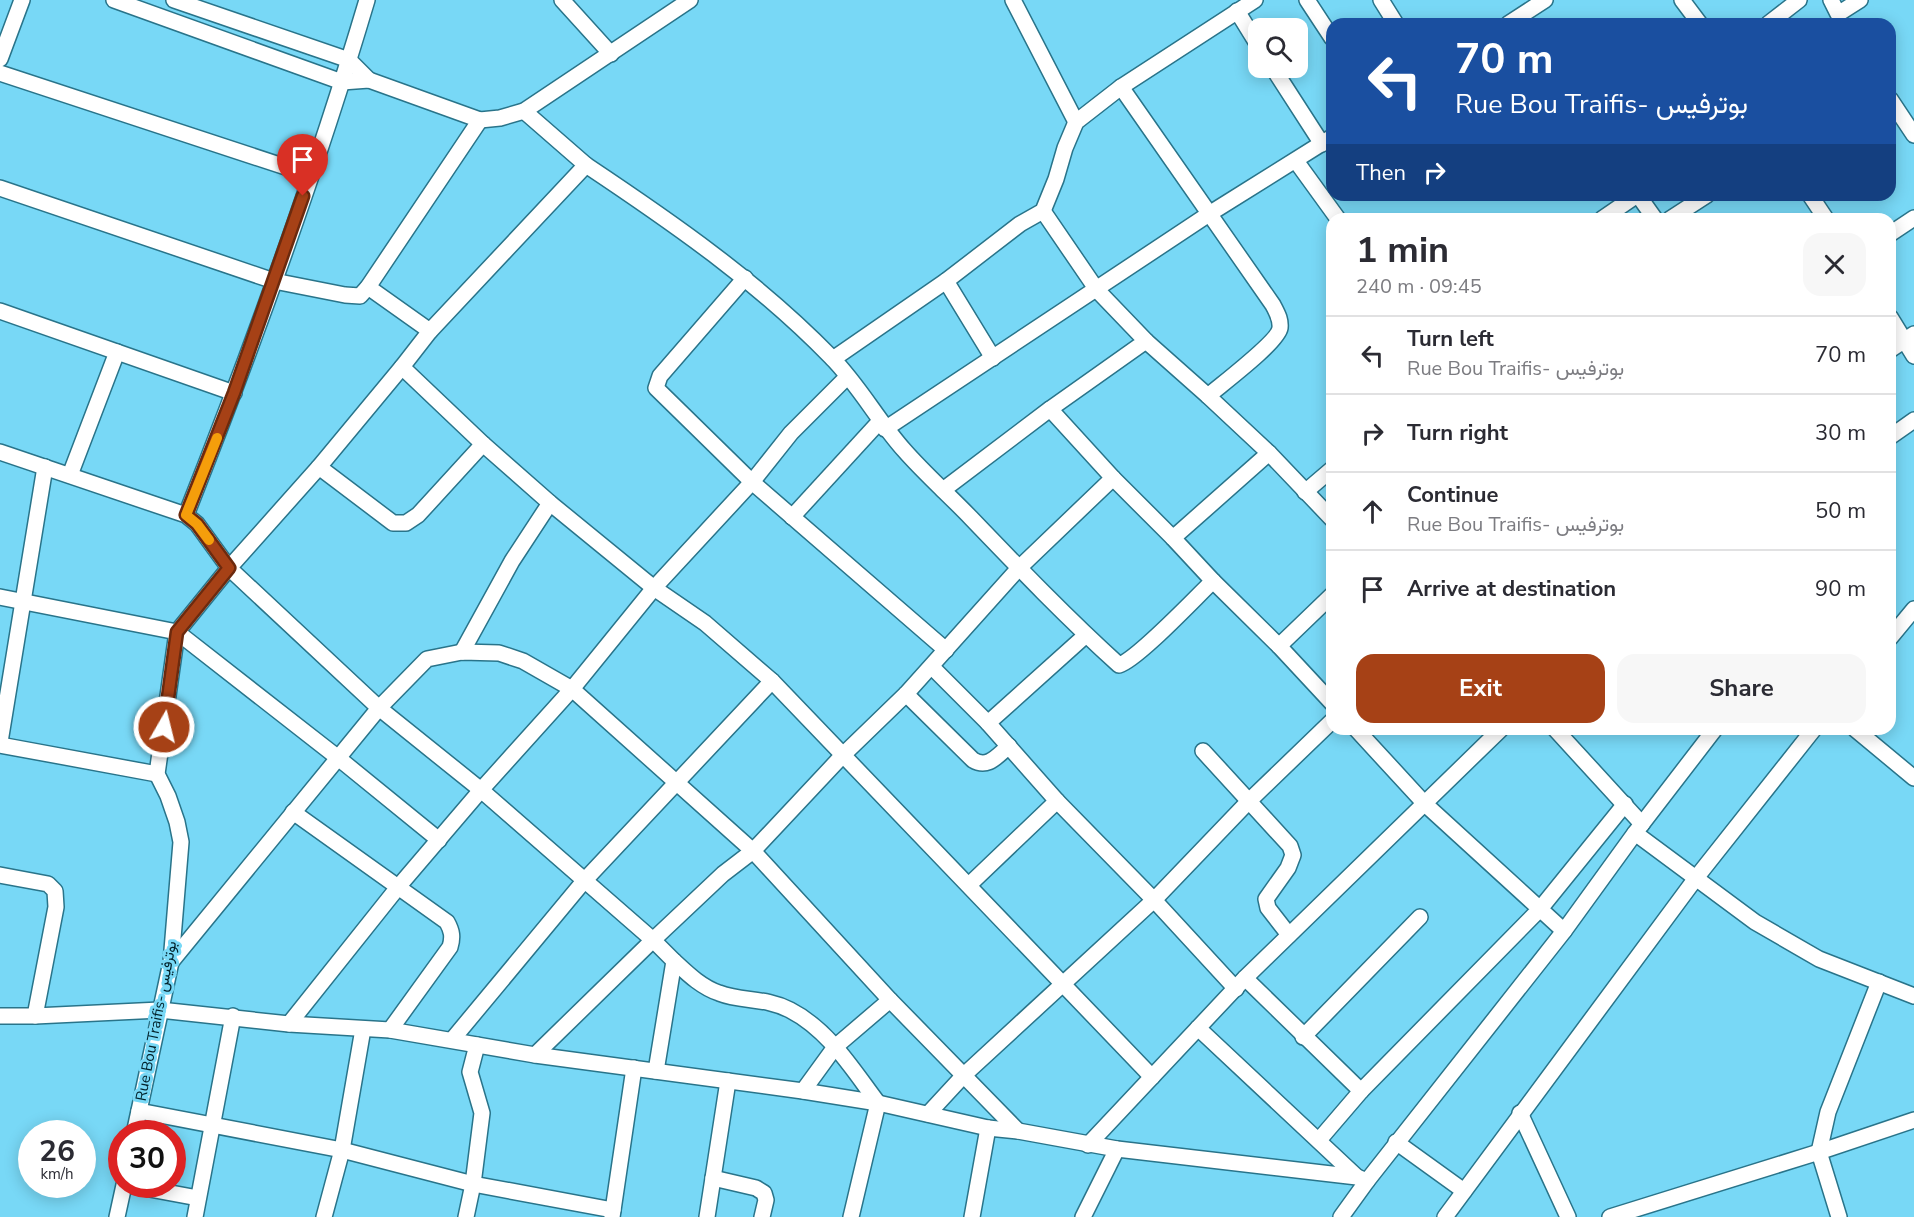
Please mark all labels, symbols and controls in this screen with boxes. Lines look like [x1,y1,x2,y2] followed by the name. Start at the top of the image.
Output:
[1248,18,1308,78] map controls
[1248,18,1308,78] button: search
[1455,31,1554,88] text: 70 m
[1356,42,1434,120] icon: left
[1455,86,1748,123] text: Rue Bou Traifis- بوترفيس
[277,134,328,196] pin
[286,143,319,176] icon: arrive
[1418,156,1451,189] icon: right
[1356,158,1406,188] text: Then
[1356,226,1449,275] text: 1 min
[1803,233,1866,296] button: close
[1356,273,1482,300] text: 240 m · 09:45
[1407,324,1494,354] text: Turn left
[1356,339,1389,372] icon: left
[1815,340,1866,370] text: 70 m
[1407,355,1624,382] text: Rue Bou Traifis- بوترفيس
[1356,417,1389,450] icon: right
[1407,418,1508,448] text: Turn right
[1815,418,1866,448] text: 30 m
[1407,480,1498,510] text: Continue
[1356,495,1389,528] icon: ahead
[1815,496,1866,526] text: 50 m
[1407,511,1624,538] text: Rue Bou Traifis- بوترفيس
[1356,573,1389,606] icon: arrive
[1407,574,1616,604] text: Arrive at destination
[1815,574,1866,604] text: 90 m
[1356,654,1605,723] button: Exit
[1617,654,1866,723] button: Share
[132,695,196,759] position arrow
[131,939,181,1103] street label: Rue Bou Traifis- بوترفيس
[108,1120,186,1198] speed limit sign: 30
[39,1131,75,1172] text: 26
[40,1164,74,1184] text: km/h

